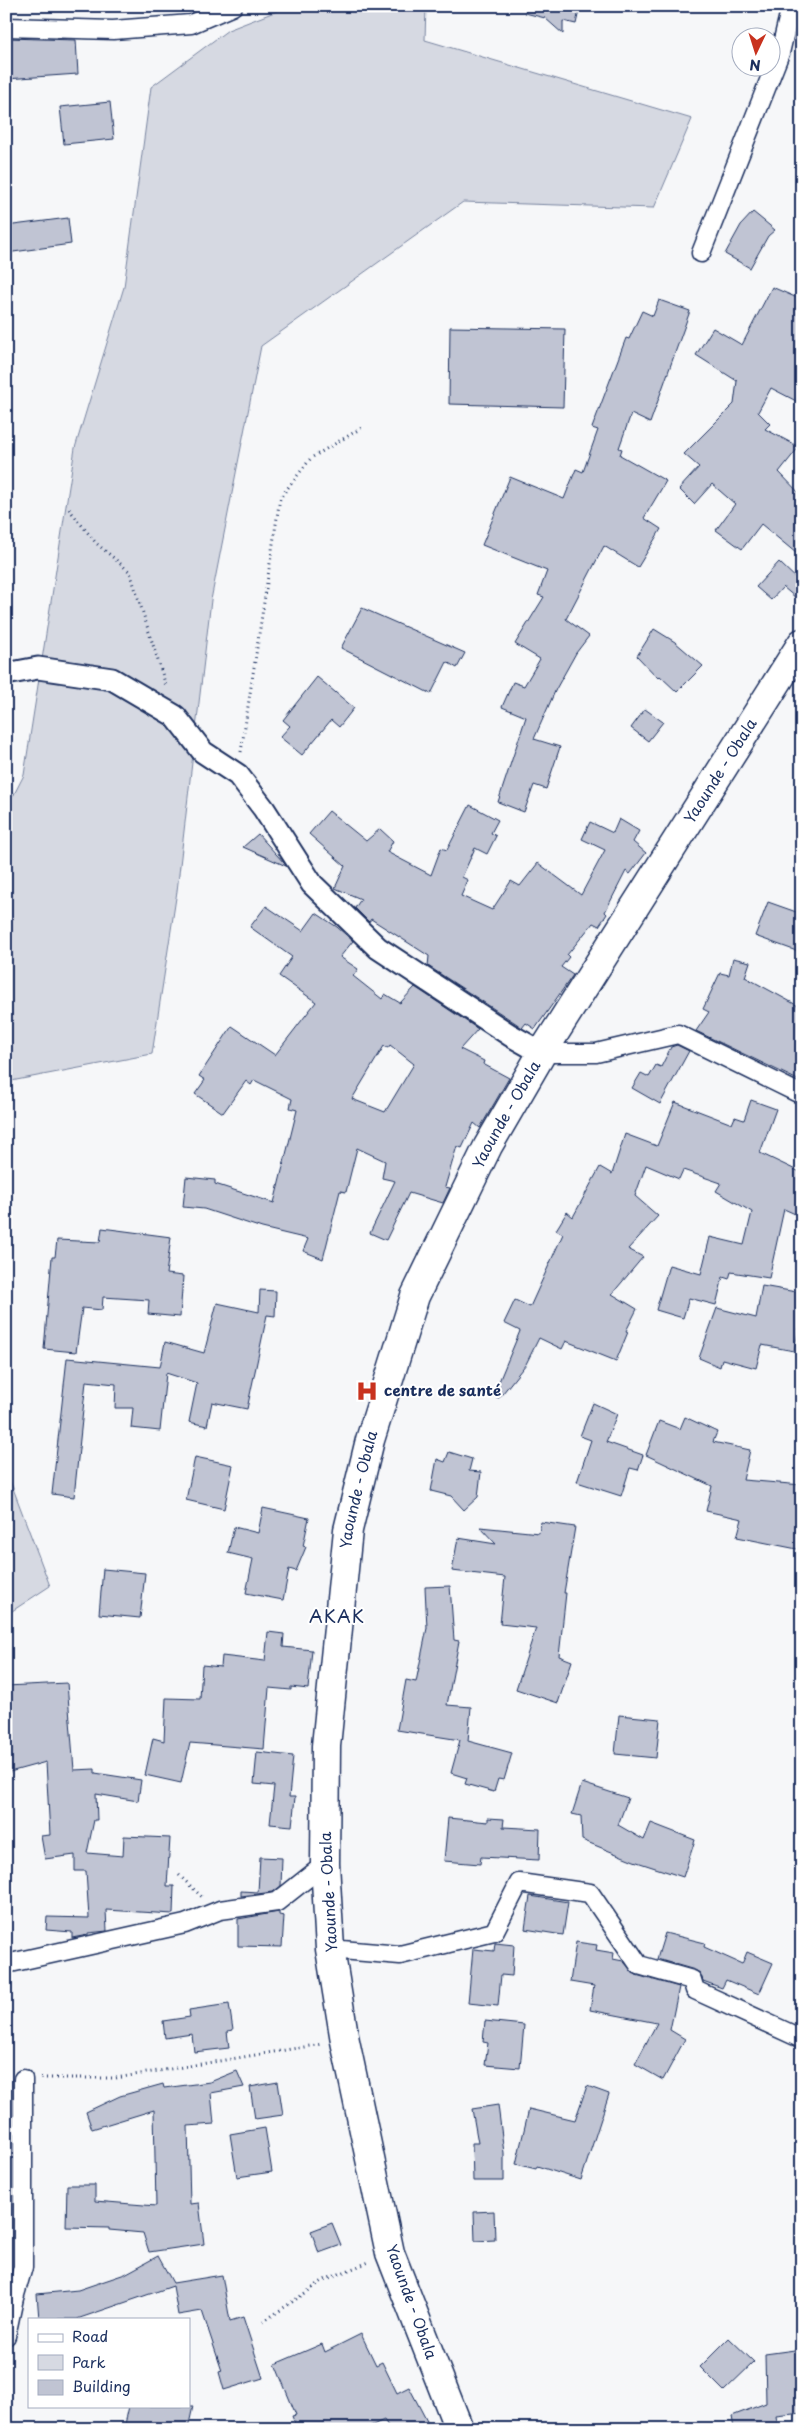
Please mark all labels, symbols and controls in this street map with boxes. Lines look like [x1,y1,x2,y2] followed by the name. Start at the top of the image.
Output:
[730,28,780,78] north arrow
[749,55,761,76] text: N
[677,713,762,827] street label: Yaounde - Obala
[466,1055,546,1172] street label: Yaounde - Obala
[354,1378,380,1404] hospital icon: centre de santé
[384,1378,501,1401] place label: centre de santé
[333,1427,383,1550] street label: Yaounde - Obala
[309,1602,365,1629] district label: AKAK
[313,1831,342,1953] street label: Yaounde - Obala
[381,2241,444,2363] street label: Yaounde - Obala
[28,2318,190,2408] legend
[72,2324,108,2347] text: Road
[72,2350,106,2373] text: Park
[72,2374,131,2397] text: Building

